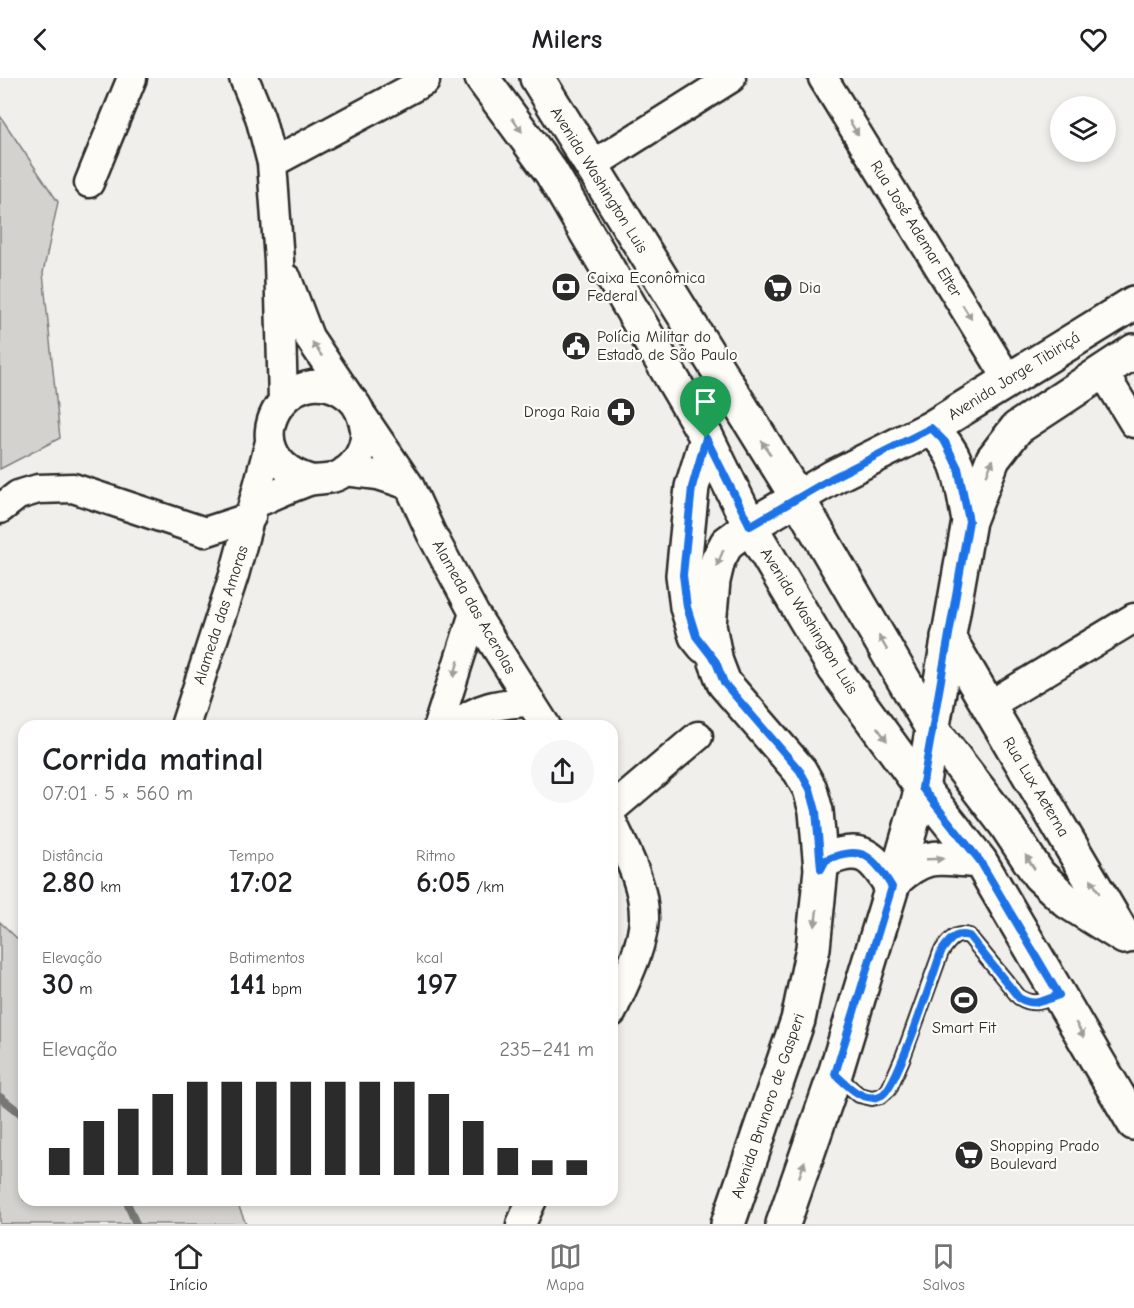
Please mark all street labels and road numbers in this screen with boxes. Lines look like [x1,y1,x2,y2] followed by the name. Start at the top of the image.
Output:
[547,104,651,257] street label: Avenida Washington Luis
[867,157,966,301] street label: Rua José Ademar Elter
[945,328,1083,424] street label: Avenida Jorge Tibiriçá
[428,537,520,677] street label: Alameda das Acerolas
[190,543,252,687] street label: Alameda das Amoras
[757,545,861,698] street label: Avenida Washington Luis
[999,734,1073,840] street label: Rua Lux Aeterna
[728,1011,808,1201] street label: Avenida Brunoro de Gasperi

